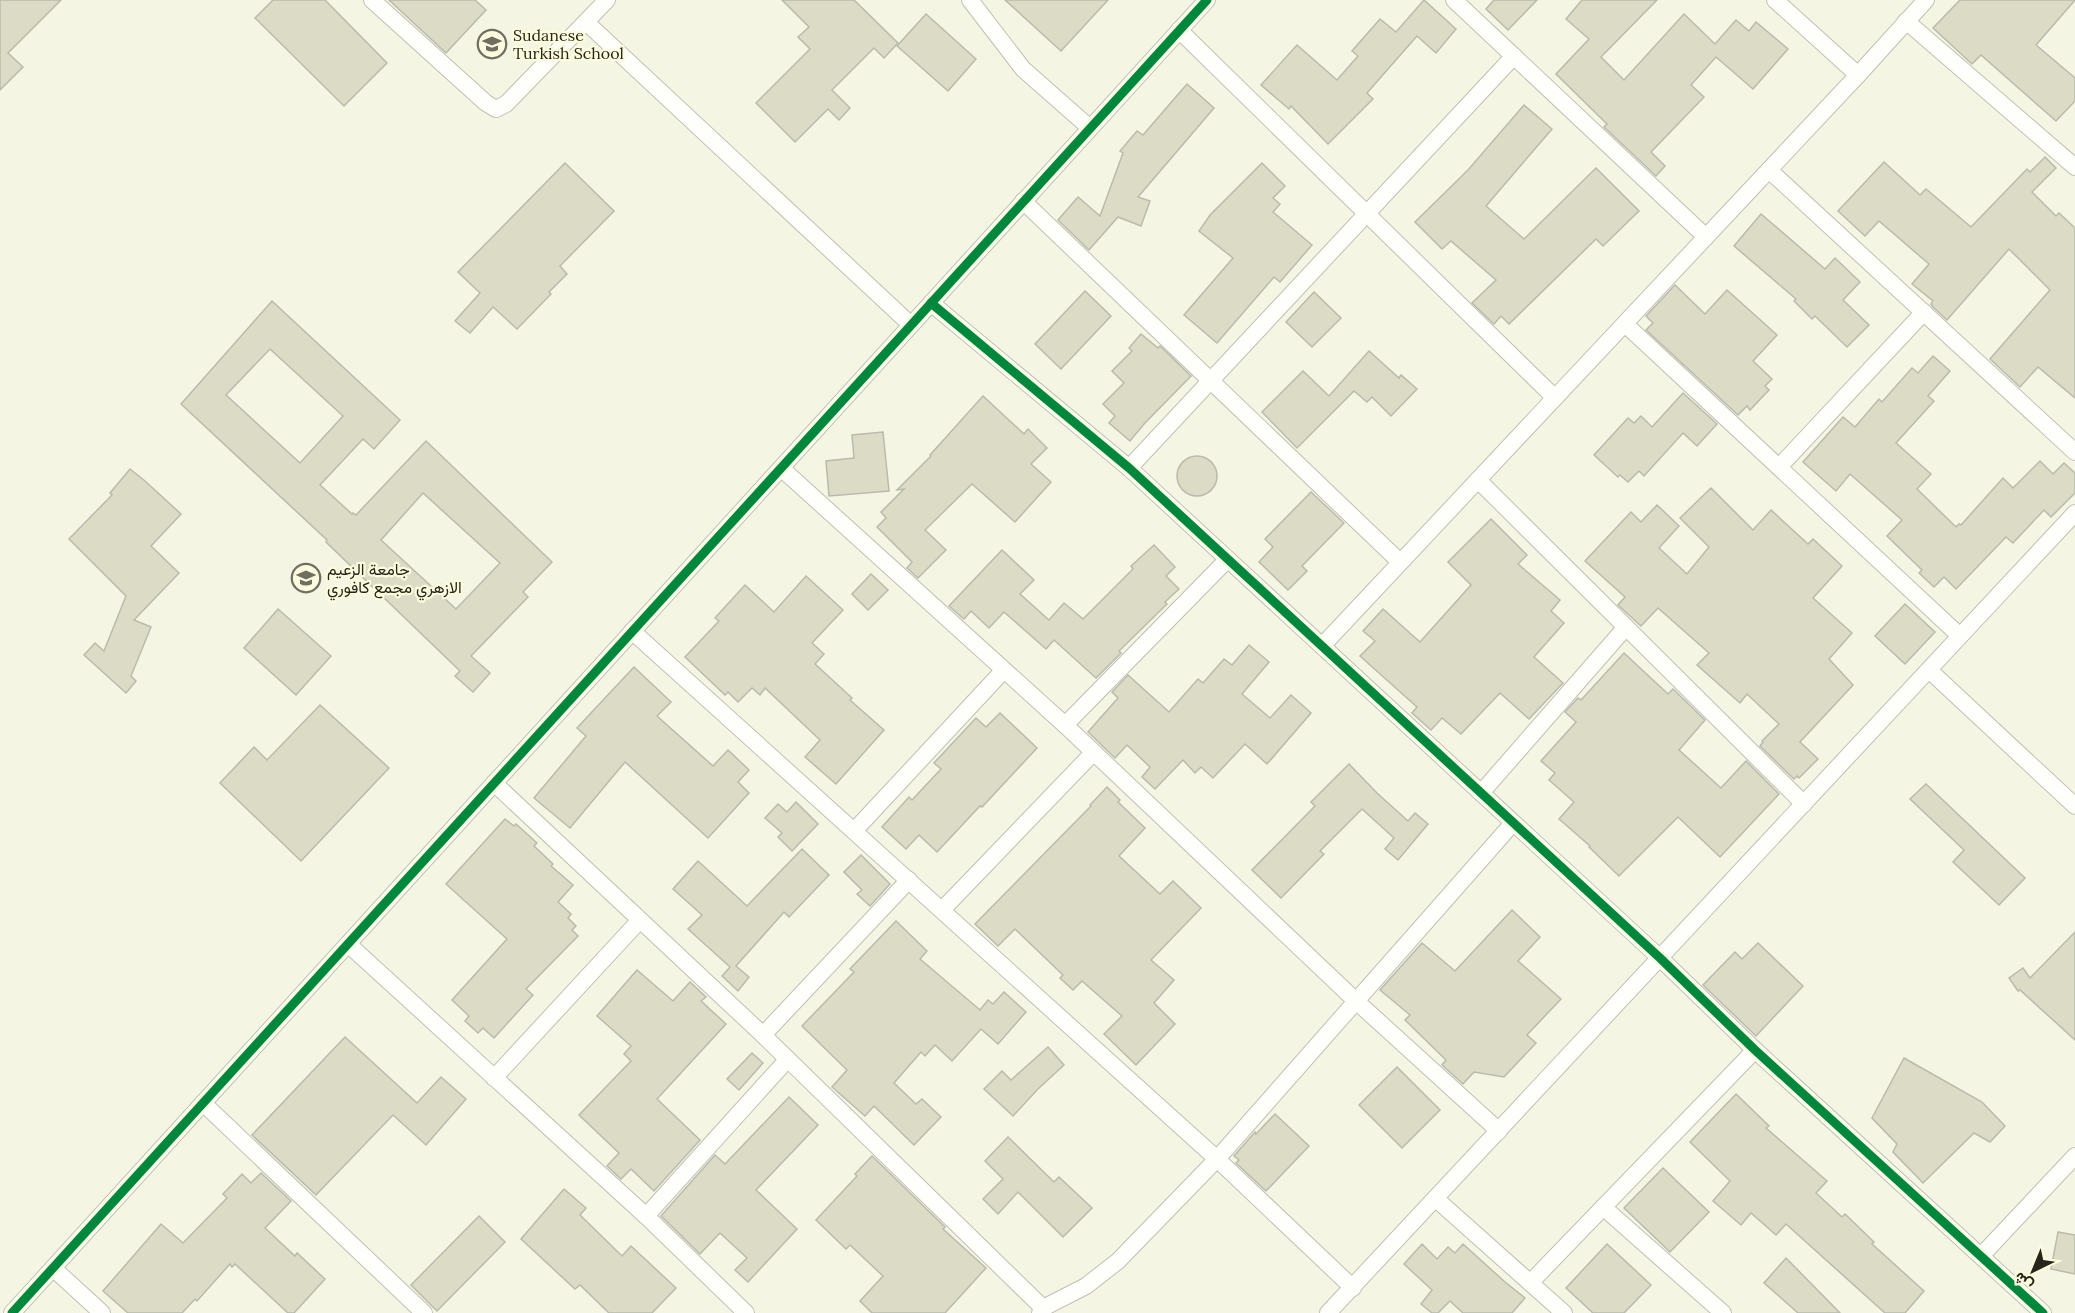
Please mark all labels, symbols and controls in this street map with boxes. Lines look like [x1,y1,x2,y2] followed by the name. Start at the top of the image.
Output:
[513,25,624,63] place label: Sudanese Turkish School
[476,28,508,60] school or university icon: Sudanese Turkish School
[327,559,462,601] place label: جامعة الزعيم الازهري مجمع كافوري
[290,562,322,594] school or university icon: جامعة الزعيم الازهري مجمع كافوري
[2003,1241,2063,1301] north arrow
[2009,1268,2037,1296] text: ش

